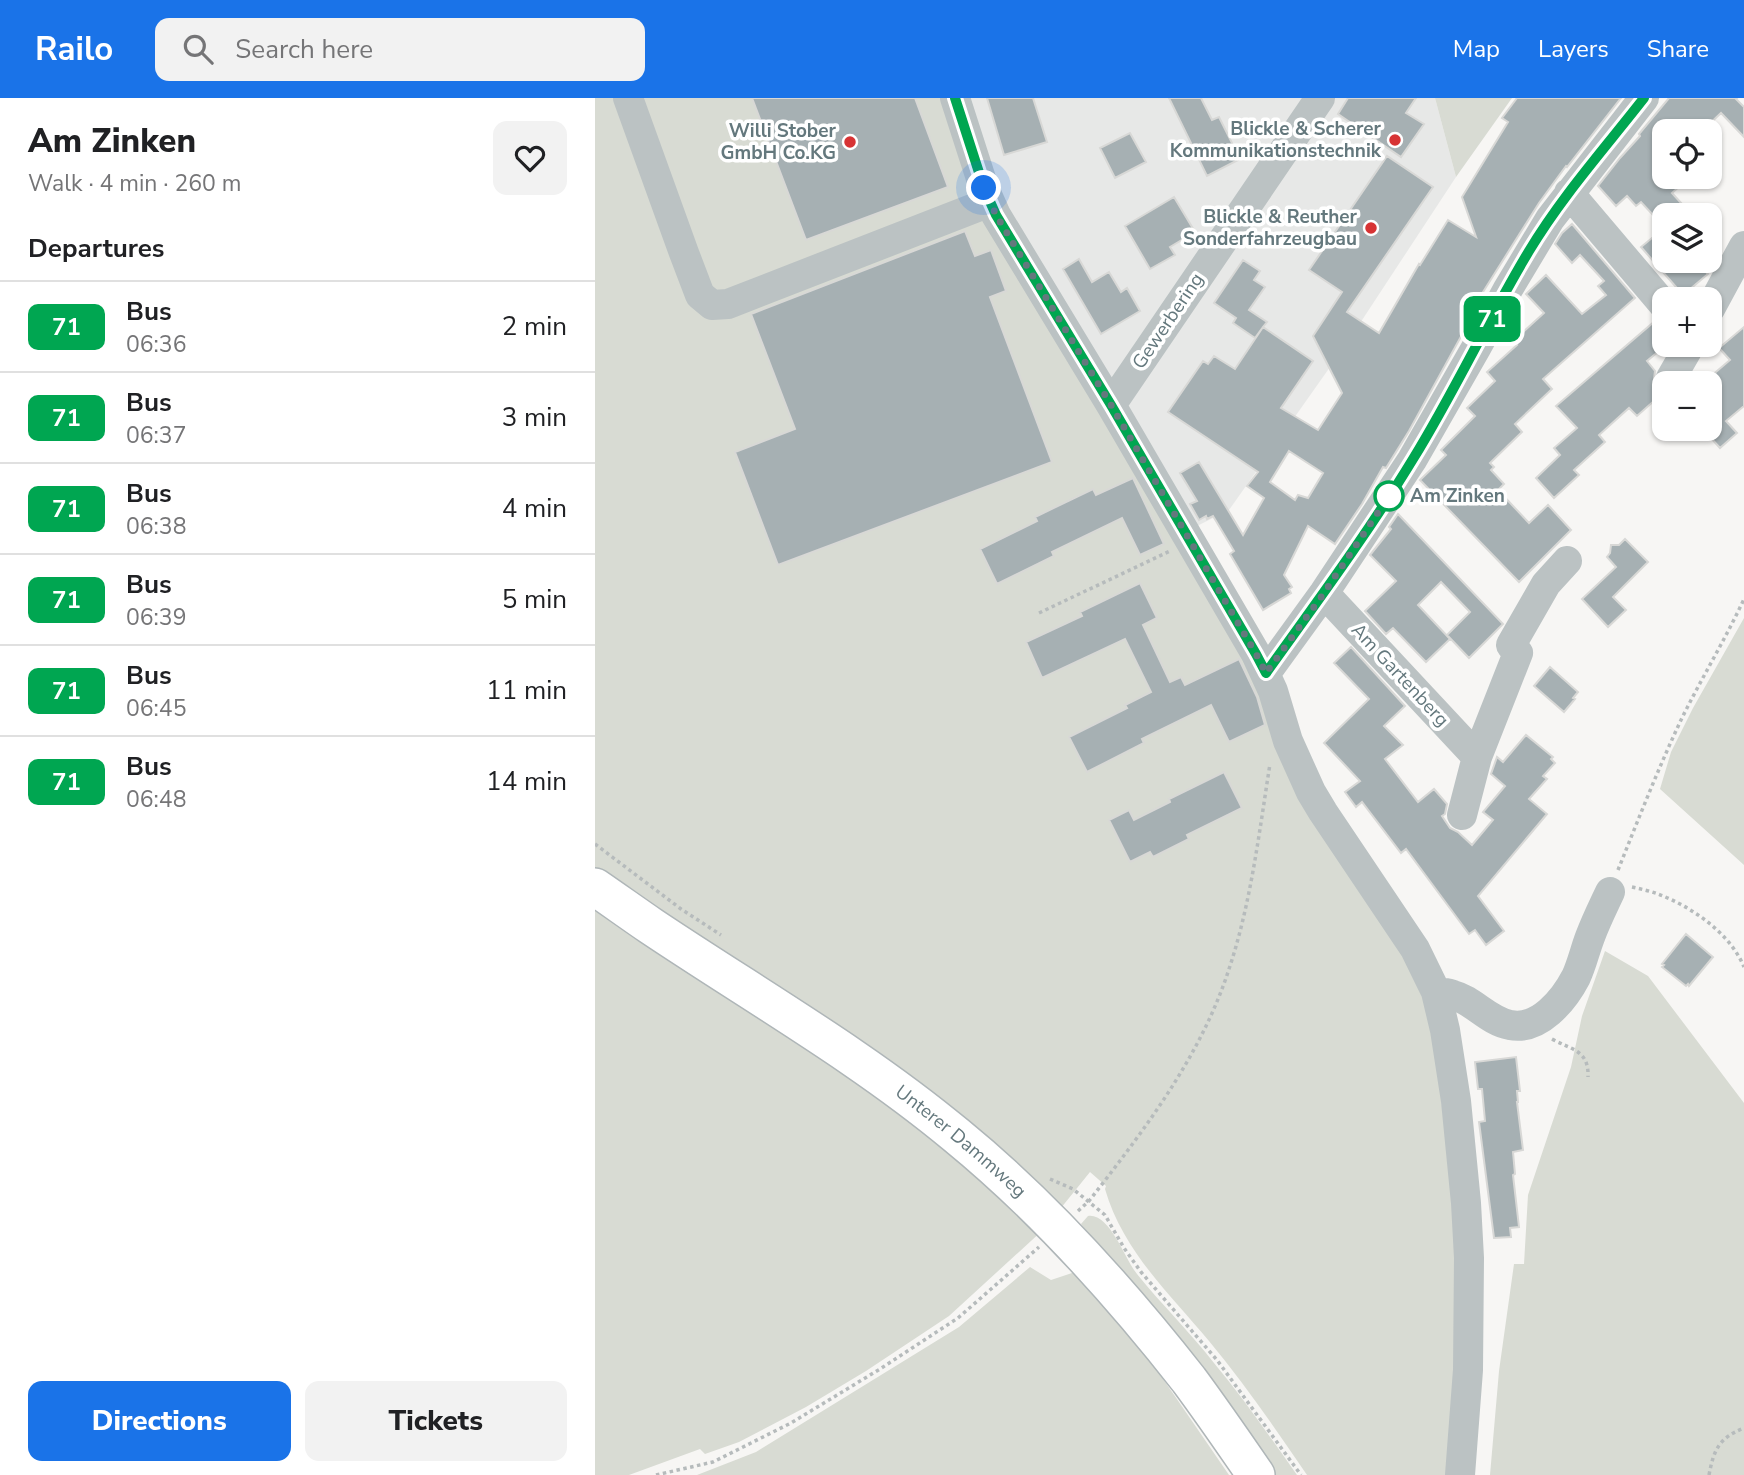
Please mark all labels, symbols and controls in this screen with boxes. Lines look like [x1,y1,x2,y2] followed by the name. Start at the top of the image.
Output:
[155,18,645,81] search box
[35,27,113,72] text: Railo
[179,30,217,68] icon: search
[235,32,373,67] text: Search here
[1453,33,1500,65] text: Map
[1538,33,1609,65] text: Layers
[1647,33,1709,65] text: Share
[1170,116,1382,164] place label: Blickle & Scherer Kommunikationstechnik
[721,118,837,166] place label: Willi Stober GmbH Co.KG
[28,119,196,164] text: Am Zinken
[1652,119,1722,441] map controls
[1652,119,1722,189] button: locate
[493,121,567,195] button: heart
[1387,132,1403,148] marker: Blickle & Scherer Kommunikationstechnik
[842,134,858,150] marker: Willi Stober GmbH Co.KG
[28,168,241,199] text: Walk · 4 min · 260 m
[966,170,1001,205] your location
[1652,203,1722,273] button: layers
[1183,204,1358,252] place label: Blickle & Reuther Sonderfahrzeugbau
[1363,220,1379,236] marker: Blickle & Reuther Sonderfahrzeugbau
[28,231,164,266] text: Departures
[1126,268,1210,374] street label: Gewerbering
[1652,287,1722,357] button: +
[126,294,172,329] text: Bus
[1461,296,1523,342] line badge: 71
[1478,303,1506,335] text: 71
[502,309,567,344] text: 2 min
[52,311,81,343] text: 71
[126,329,186,360] text: 06:36
[1652,371,1722,441] button: −
[126,385,172,420] text: Bus
[502,400,567,435] text: 3 min
[52,402,81,434] text: 71
[126,420,186,451] text: 06:37
[126,476,172,511] text: Bus
[1374,481,1404,511] marker: Am Zinken
[1410,483,1505,509] place label: Am Zinken
[502,491,567,526] text: 4 min
[52,493,81,525] text: 71
[126,511,186,542] text: 06:38
[126,567,172,602] text: Bus
[502,582,567,617] text: 5 min
[52,584,81,616] text: 71
[126,602,186,633] text: 06:39
[1345,618,1455,732] street label: Am Gartenberg
[126,658,172,693] text: Bus
[486,673,567,708] text: 11 min
[52,675,81,707] text: 71
[126,693,186,724] text: 06:45
[126,749,172,784] text: Bus
[486,764,567,799] text: 14 min
[52,766,81,798] text: 71
[126,784,186,815] text: 06:48
[890,1079,1032,1204] street label: Unterer Dammweg
[28,1381,291,1461] button: Directions
[305,1381,567,1461] button: Tickets

